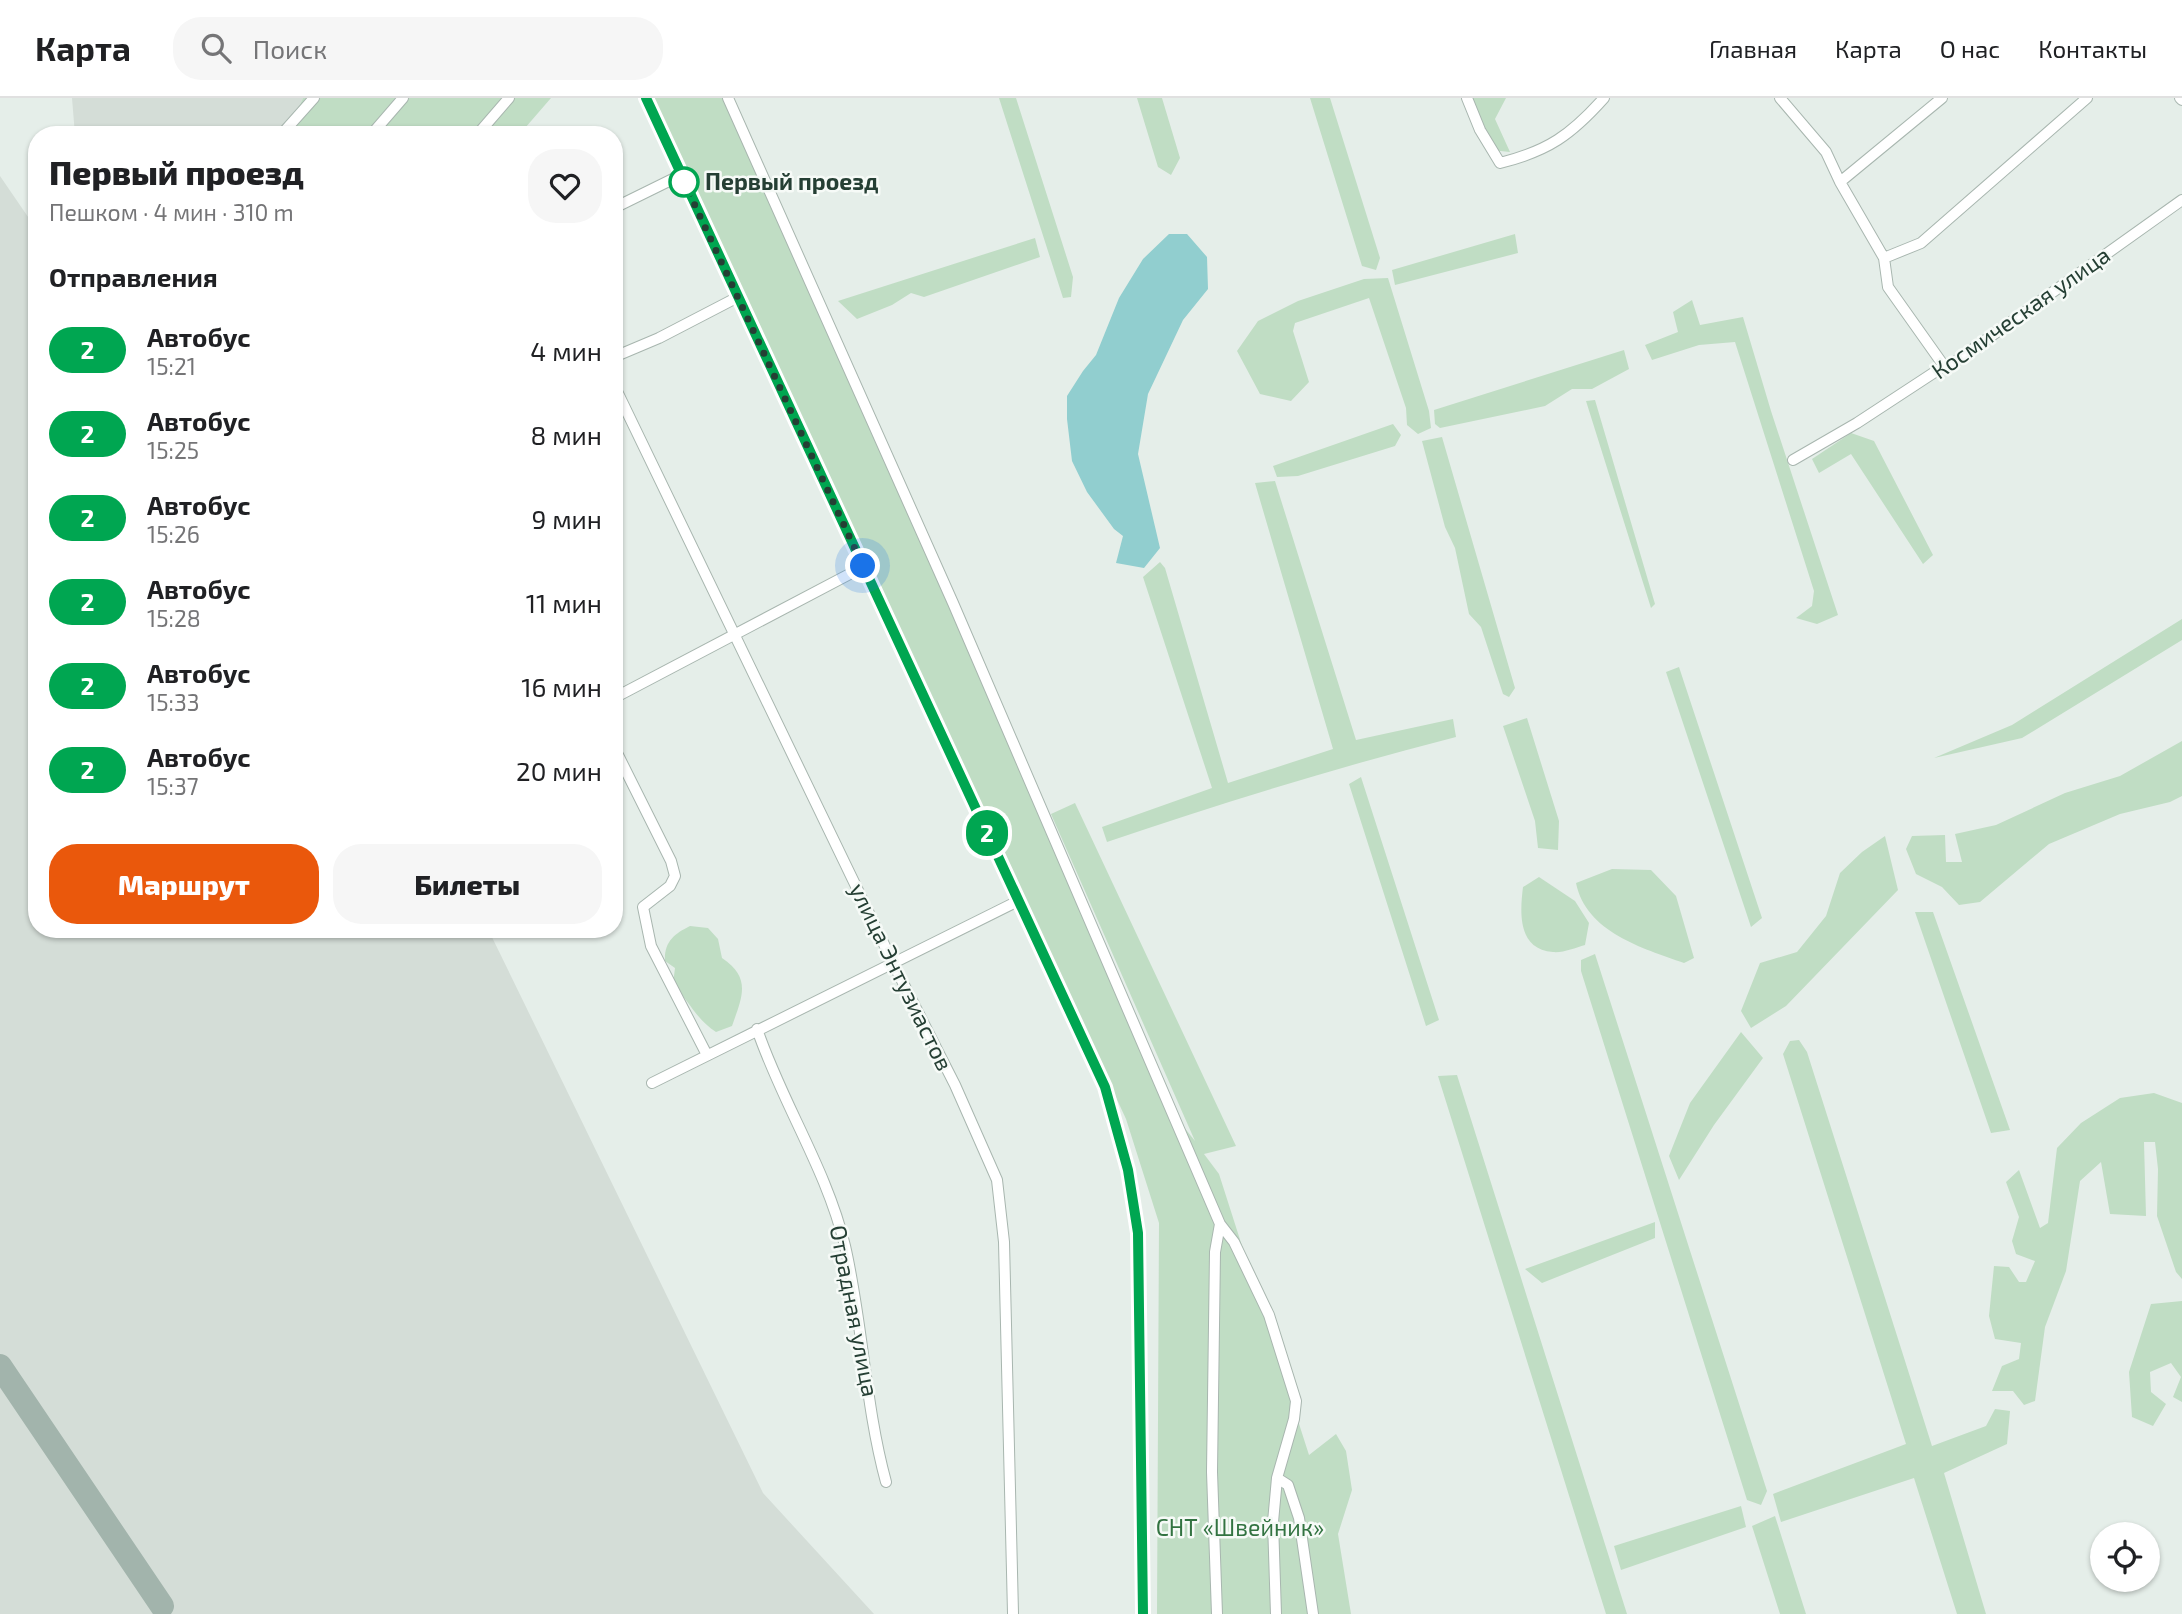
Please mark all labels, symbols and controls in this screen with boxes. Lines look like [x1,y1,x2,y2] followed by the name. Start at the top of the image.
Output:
[173,17,663,80] search box
[35,28,131,68] text: Карта
[197,29,235,67] icon: search
[253,33,327,64] text: Поиск
[1709,34,1797,63] text: Главная
[1835,34,1902,63] text: Карта
[1940,34,2000,63] text: О нас
[2038,34,2147,63] text: Контакты
[528,149,602,223] button: heart
[49,152,304,192] text: Первый проезд
[669,167,699,197] marker: Первый проезд
[705,167,879,195] place label: Первый проезд
[49,198,294,226] text: Пешком · 4 мин · 310 m
[1926,240,2116,385] street label: Космическая улица
[49,261,218,292] text: Отправления
[147,321,250,352] text: Автобус
[81,335,94,364] text: 2
[530,335,602,366] text: 4 мин
[147,352,196,380] text: 15:21
[147,405,250,436] text: Автобус
[81,419,94,448] text: 2
[531,419,602,450] text: 8 мин
[147,436,199,464] text: 15:25
[147,489,250,520] text: Автобус
[81,503,94,532] text: 2
[531,503,602,534] text: 9 мин
[147,520,200,548] text: 15:26
[845,548,880,583] your location
[147,573,250,604] text: Автобус
[81,587,94,616] text: 2
[526,587,602,618] text: 11 мин
[147,604,201,632] text: 15:28
[147,657,250,688] text: Автобус
[81,671,94,700] text: 2
[521,671,602,702] text: 16 мин
[147,688,200,716] text: 15:33
[147,741,250,772] text: Автобус
[81,755,94,784] text: 2
[516,755,602,786] text: 20 мин
[147,772,198,800] text: 15:37
[964,810,1010,856] line badge: 2
[980,818,994,847] text: 2
[49,844,319,924] button: Маршрут
[333,844,602,924] button: Билеты
[843,878,960,1075] street label: улица Энтузиастов
[824,1223,885,1399] street label: Отрадная улица
[1156,1513,1324,1541] park label: СНТ «Швейник»
[2090,1522,2160,1592] map controls
[2090,1522,2160,1592] button: locate

